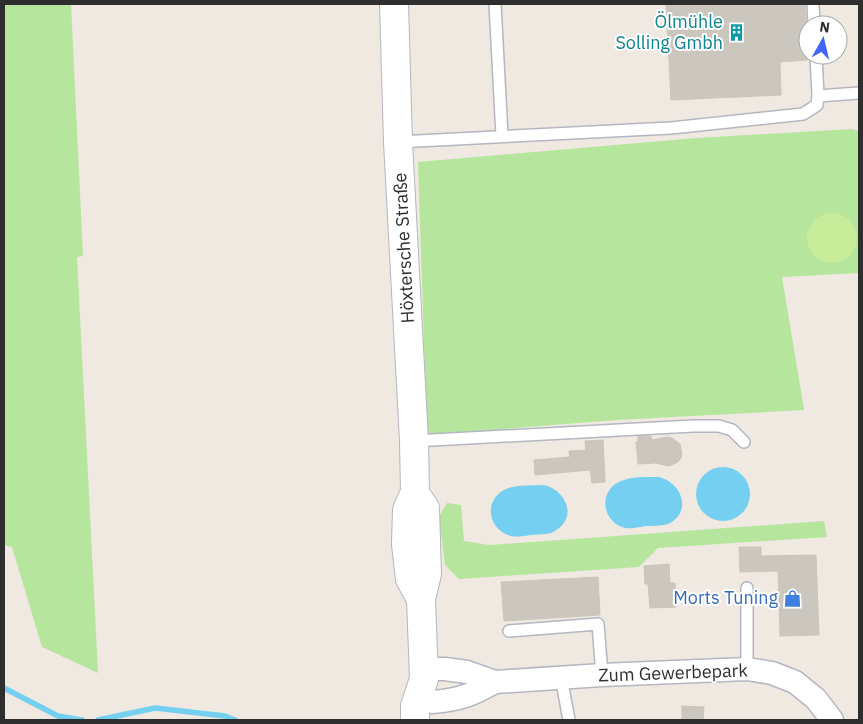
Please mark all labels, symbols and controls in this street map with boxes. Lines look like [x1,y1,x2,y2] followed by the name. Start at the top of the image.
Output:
[615,10,723,54] place label: Ölmühle Solling Gmbh
[798,15,848,65] north arrow
[819,18,831,37] text: N
[727,22,747,42] building icon: Ölmühle Solling Gmbh
[388,172,419,324] street label: Höxtersche Straße
[673,586,778,609] place label: Morts Tuning
[782,588,802,608] shop icon: Morts Tuning
[598,658,749,687] street label: Zum Gewerbepark

